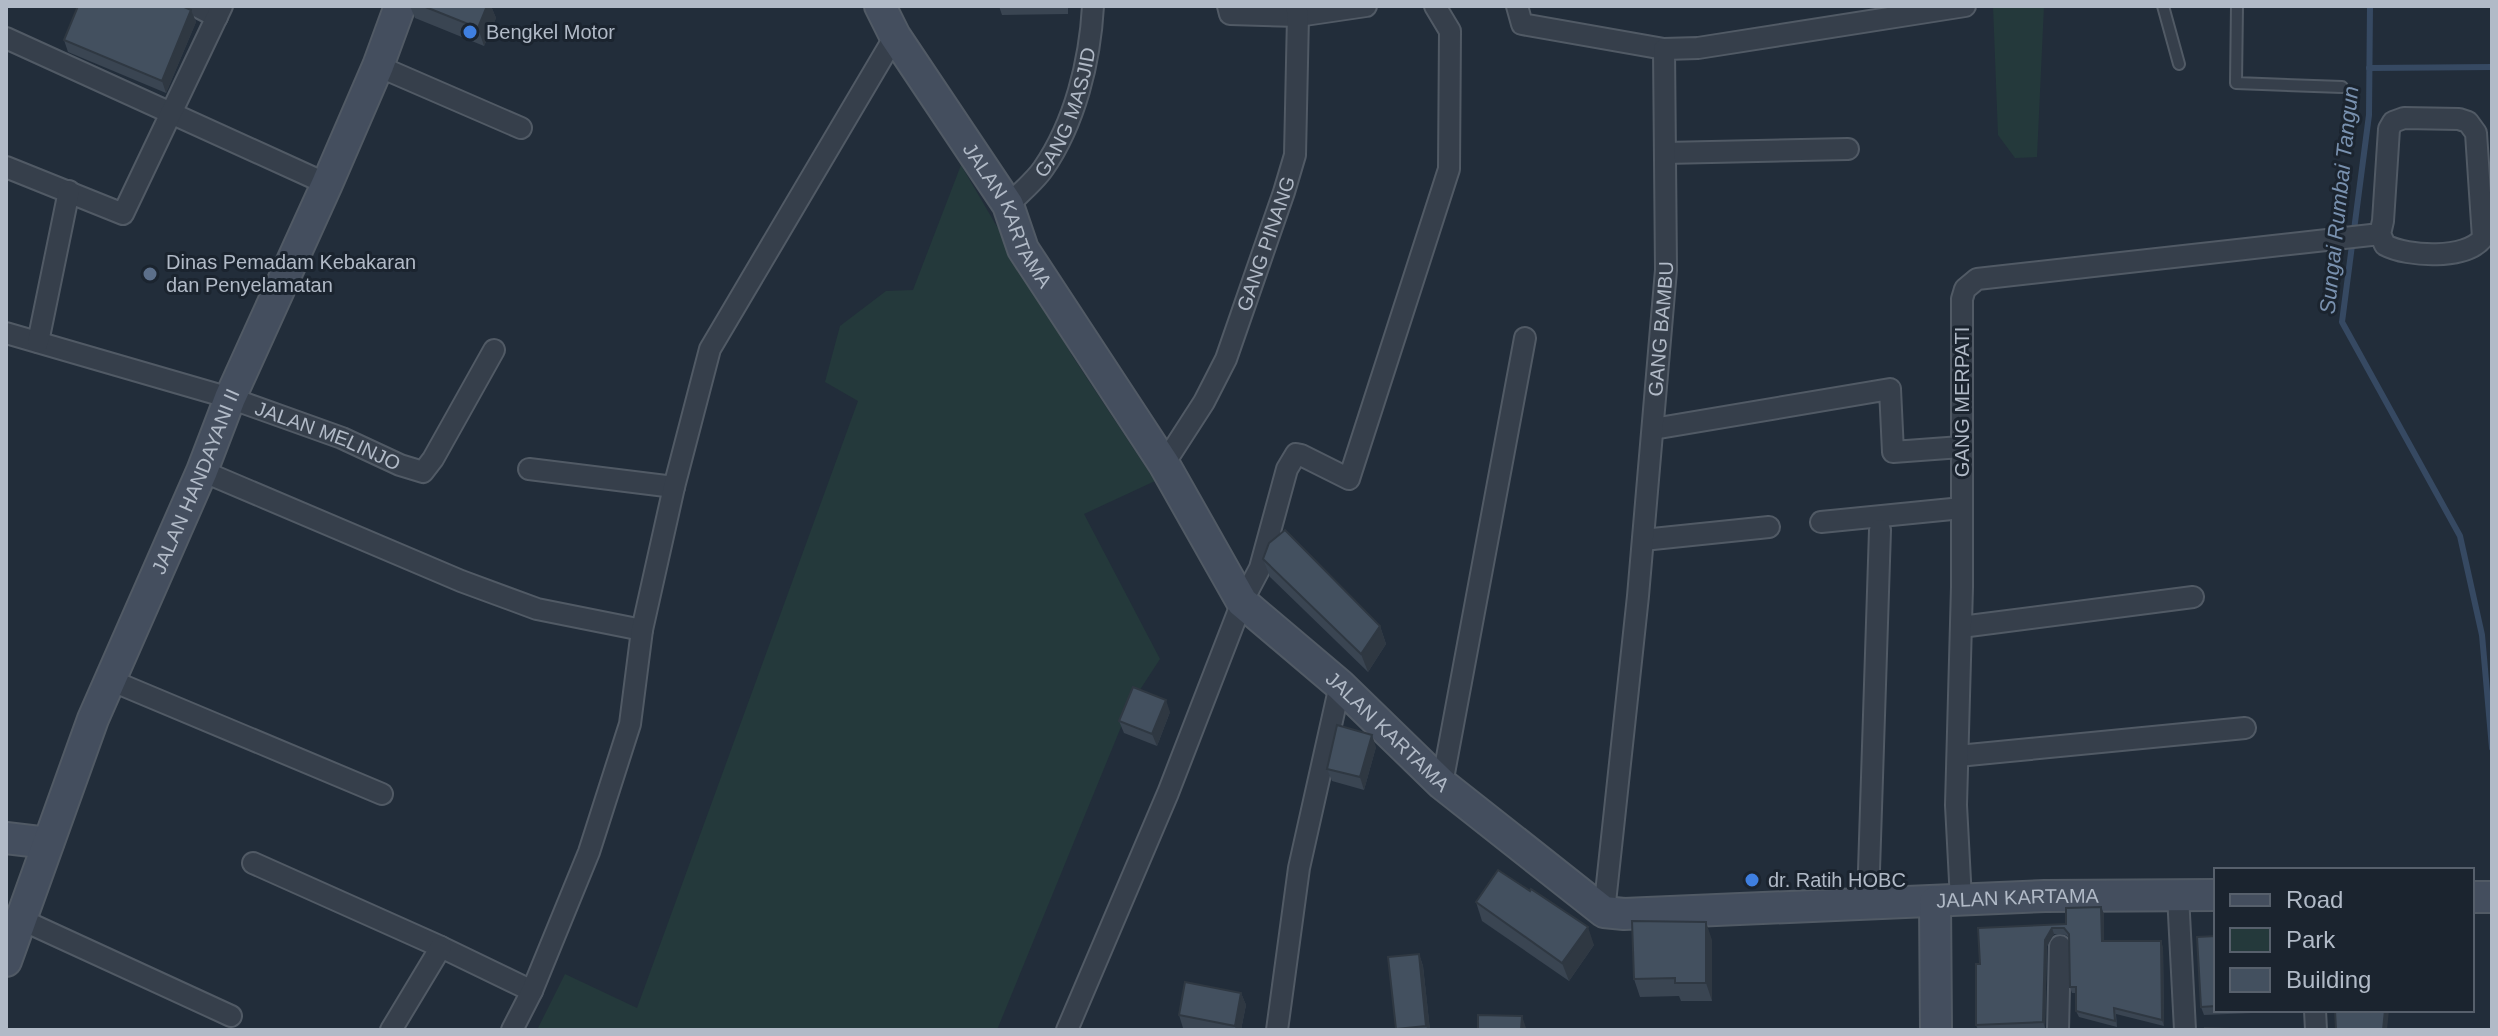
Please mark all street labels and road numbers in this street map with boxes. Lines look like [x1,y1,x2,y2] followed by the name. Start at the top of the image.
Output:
[1030,46,1099,181] street label: GANG MASJID
[959,139,1057,292] street label: JALAN KARTAMA
[1232,174,1299,314] street label: GANG PINANG
[1644,261,1677,397] street label: GANG BAMBU
[1951,327,1973,477] street label: GANG MERPATI
[147,385,244,577] street label: JALAN HANDAYANI II
[252,397,404,475] street label: JALAN MELINJO
[1322,667,1454,796] street label: JALAN KARTAMA
[1936,885,2100,912] street label: JALAN KARTAMA

